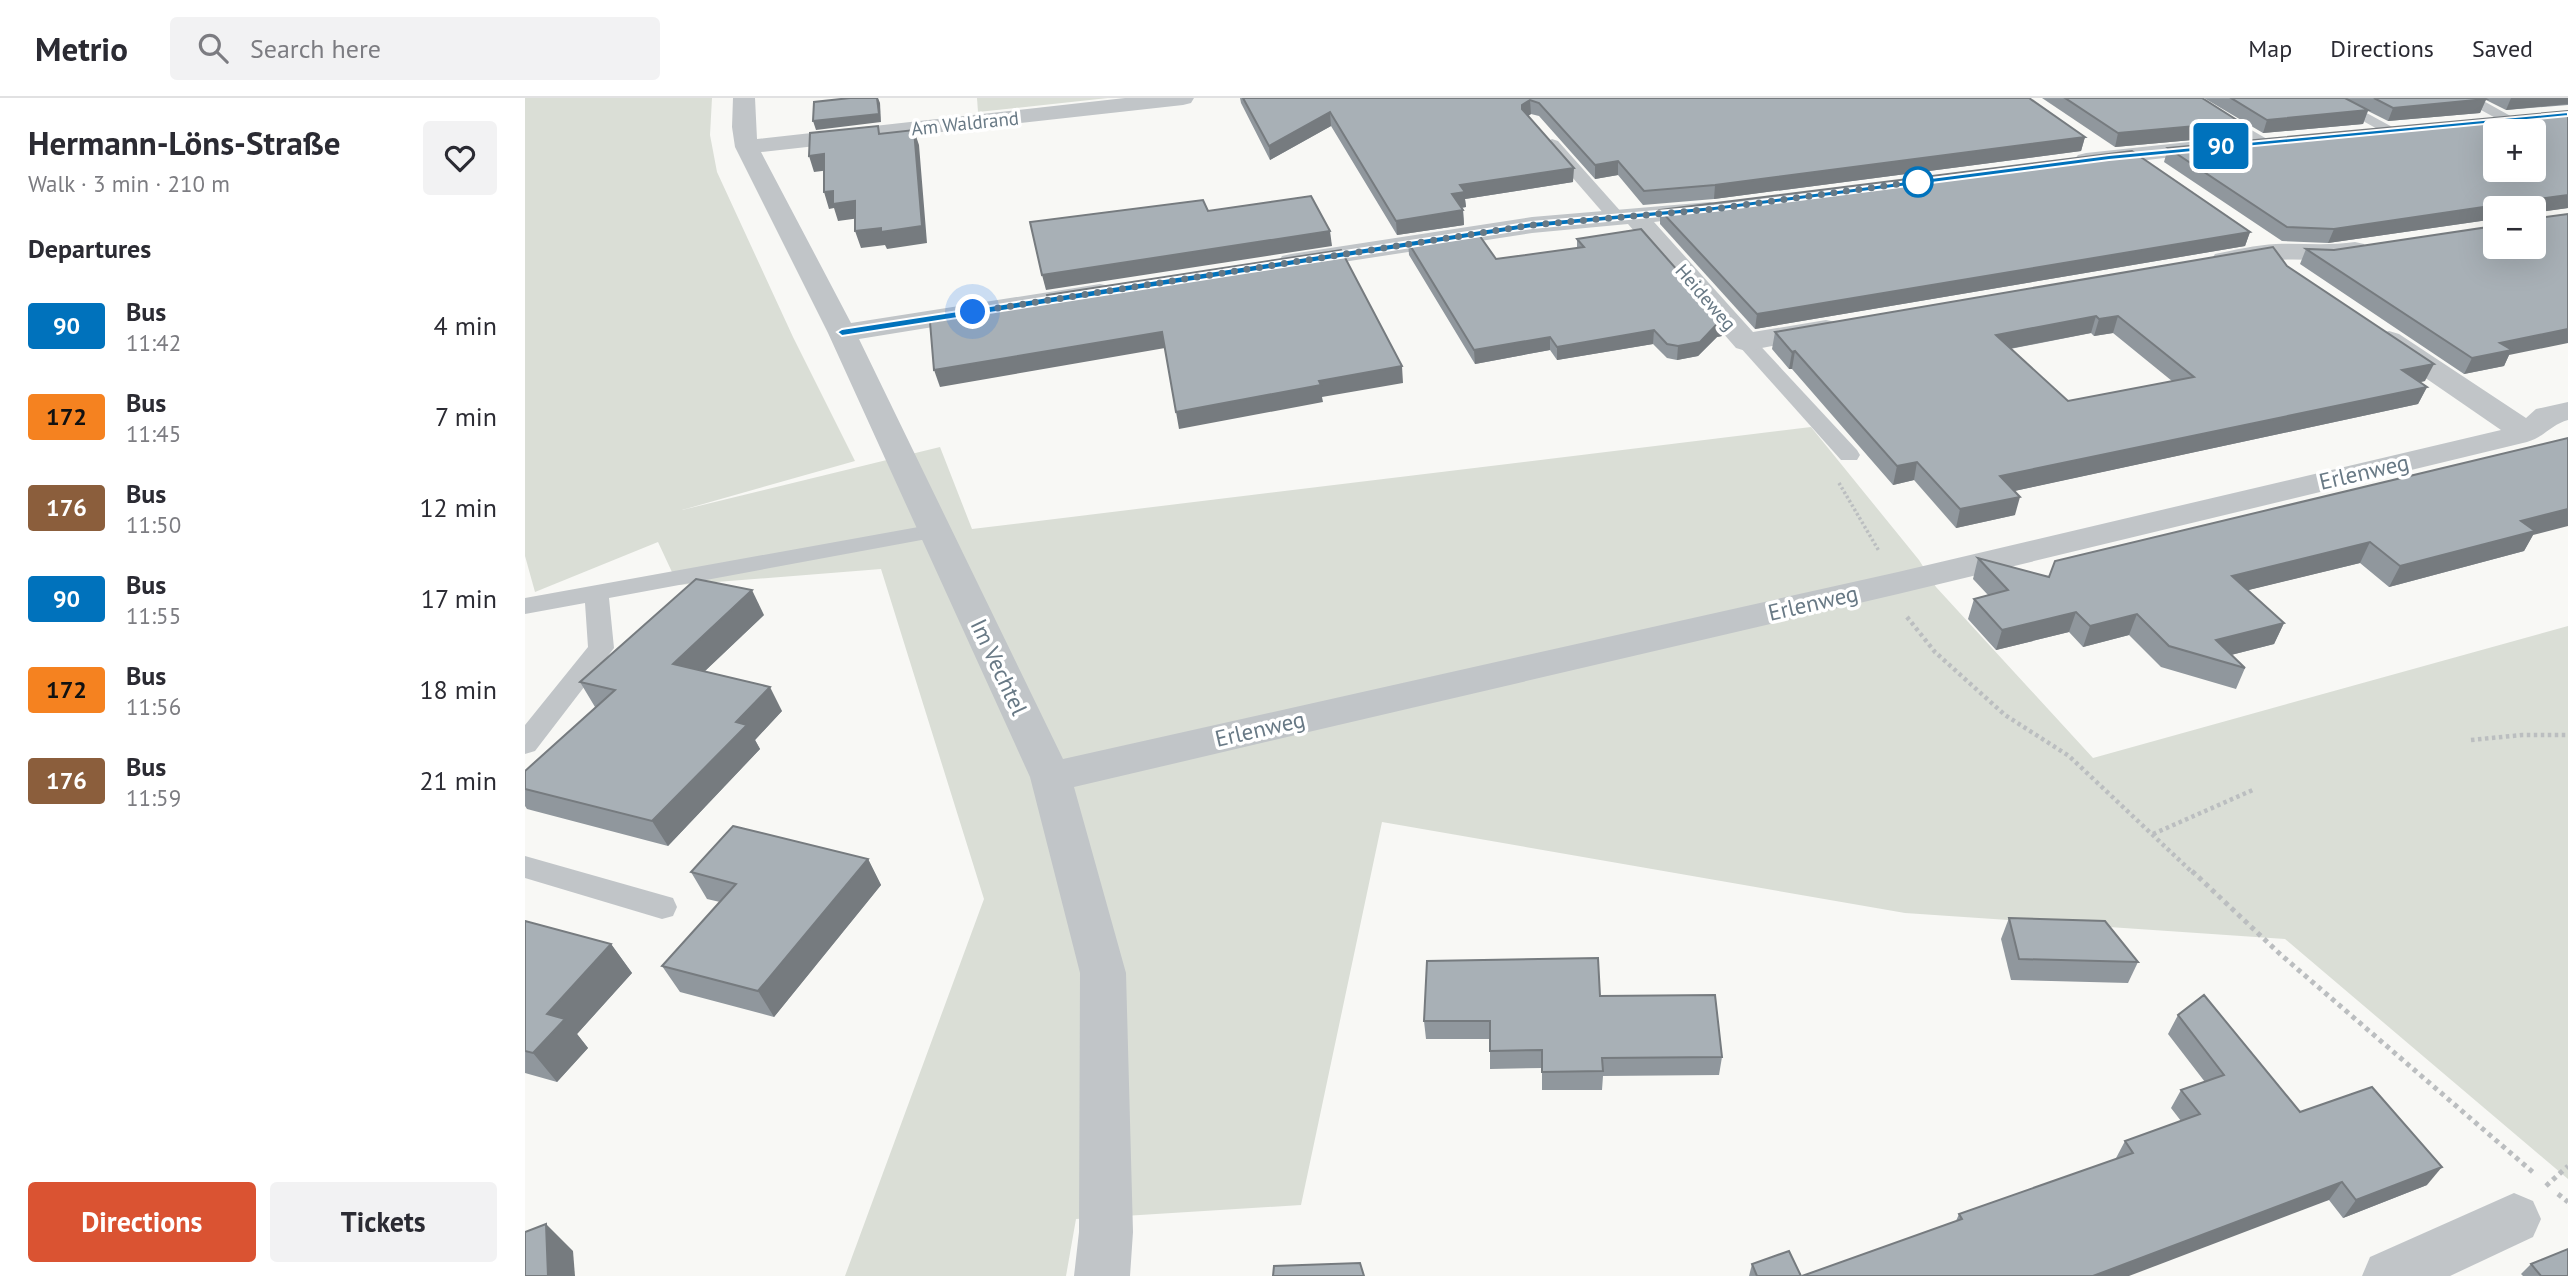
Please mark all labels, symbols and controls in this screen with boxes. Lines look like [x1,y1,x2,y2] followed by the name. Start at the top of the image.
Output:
[170,17,660,80] search box
[35,27,128,70] text: Metrio
[194,29,232,67] icon: search
[250,32,381,65] text: Search here
[2248,33,2292,64] text: Map
[2330,33,2434,64] text: Directions
[2472,33,2533,64] text: Saved
[910,105,1020,141] street label: Am Waldrand
[2483,119,2546,259] map controls
[2483,119,2546,182] button: +
[28,121,340,164] text: Hermann-Löns-Straße
[423,121,497,195] button: heart
[2189,123,2253,169] line badge: 90
[2207,130,2235,161] text: 90
[1903,167,1933,197] unlabelled marker
[28,169,230,198] text: Walk · 3 min · 210 m
[2483,196,2546,259] button: −
[28,232,151,265] text: Departures
[1671,259,1741,335] street label: Heideweg
[955,294,990,329] your location
[126,295,166,328] text: Bus
[434,309,497,342] text: 4 min
[53,310,80,341] text: 90
[126,328,181,357] text: 11:42
[126,386,166,419] text: Bus
[435,400,497,433] text: 7 min
[46,401,87,432] text: 172
[126,419,181,448] text: 11:45
[2316,447,2412,496] street label: Erlenweg
[126,477,166,510] text: Bus
[419,491,497,524] text: 12 min
[46,492,87,523] text: 176
[126,510,181,539] text: 11:50
[126,568,166,601] text: Bus
[1765,578,1861,627] street label: Erlenweg
[421,582,497,615] text: 17 min
[53,583,80,614] text: 90
[126,601,181,630] text: 11:55
[965,614,1034,720] street label: Im Vechtel
[126,659,166,692] text: Bus
[419,673,497,706] text: 18 min
[46,674,87,705] text: 172
[126,692,181,721] text: 11:56
[1212,704,1308,753] street label: Erlenweg
[126,750,166,783] text: Bus
[419,764,497,797] text: 21 min
[46,765,87,796] text: 176
[126,783,181,812] text: 11:59
[28,1182,256,1262] button: Directions
[270,1182,497,1262] button: Tickets

